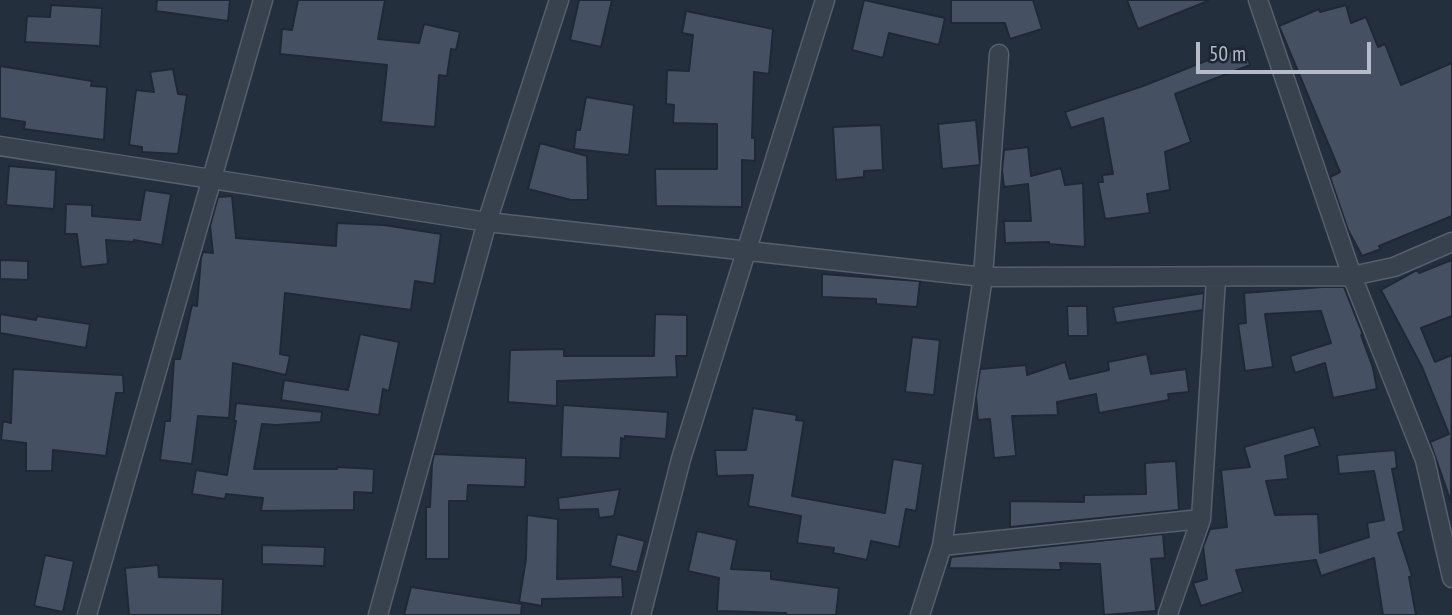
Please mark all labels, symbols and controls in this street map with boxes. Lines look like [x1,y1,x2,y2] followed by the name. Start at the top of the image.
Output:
[1200,28,1375,72] scale bar
[1209,40,1246,67] text: 50 m

